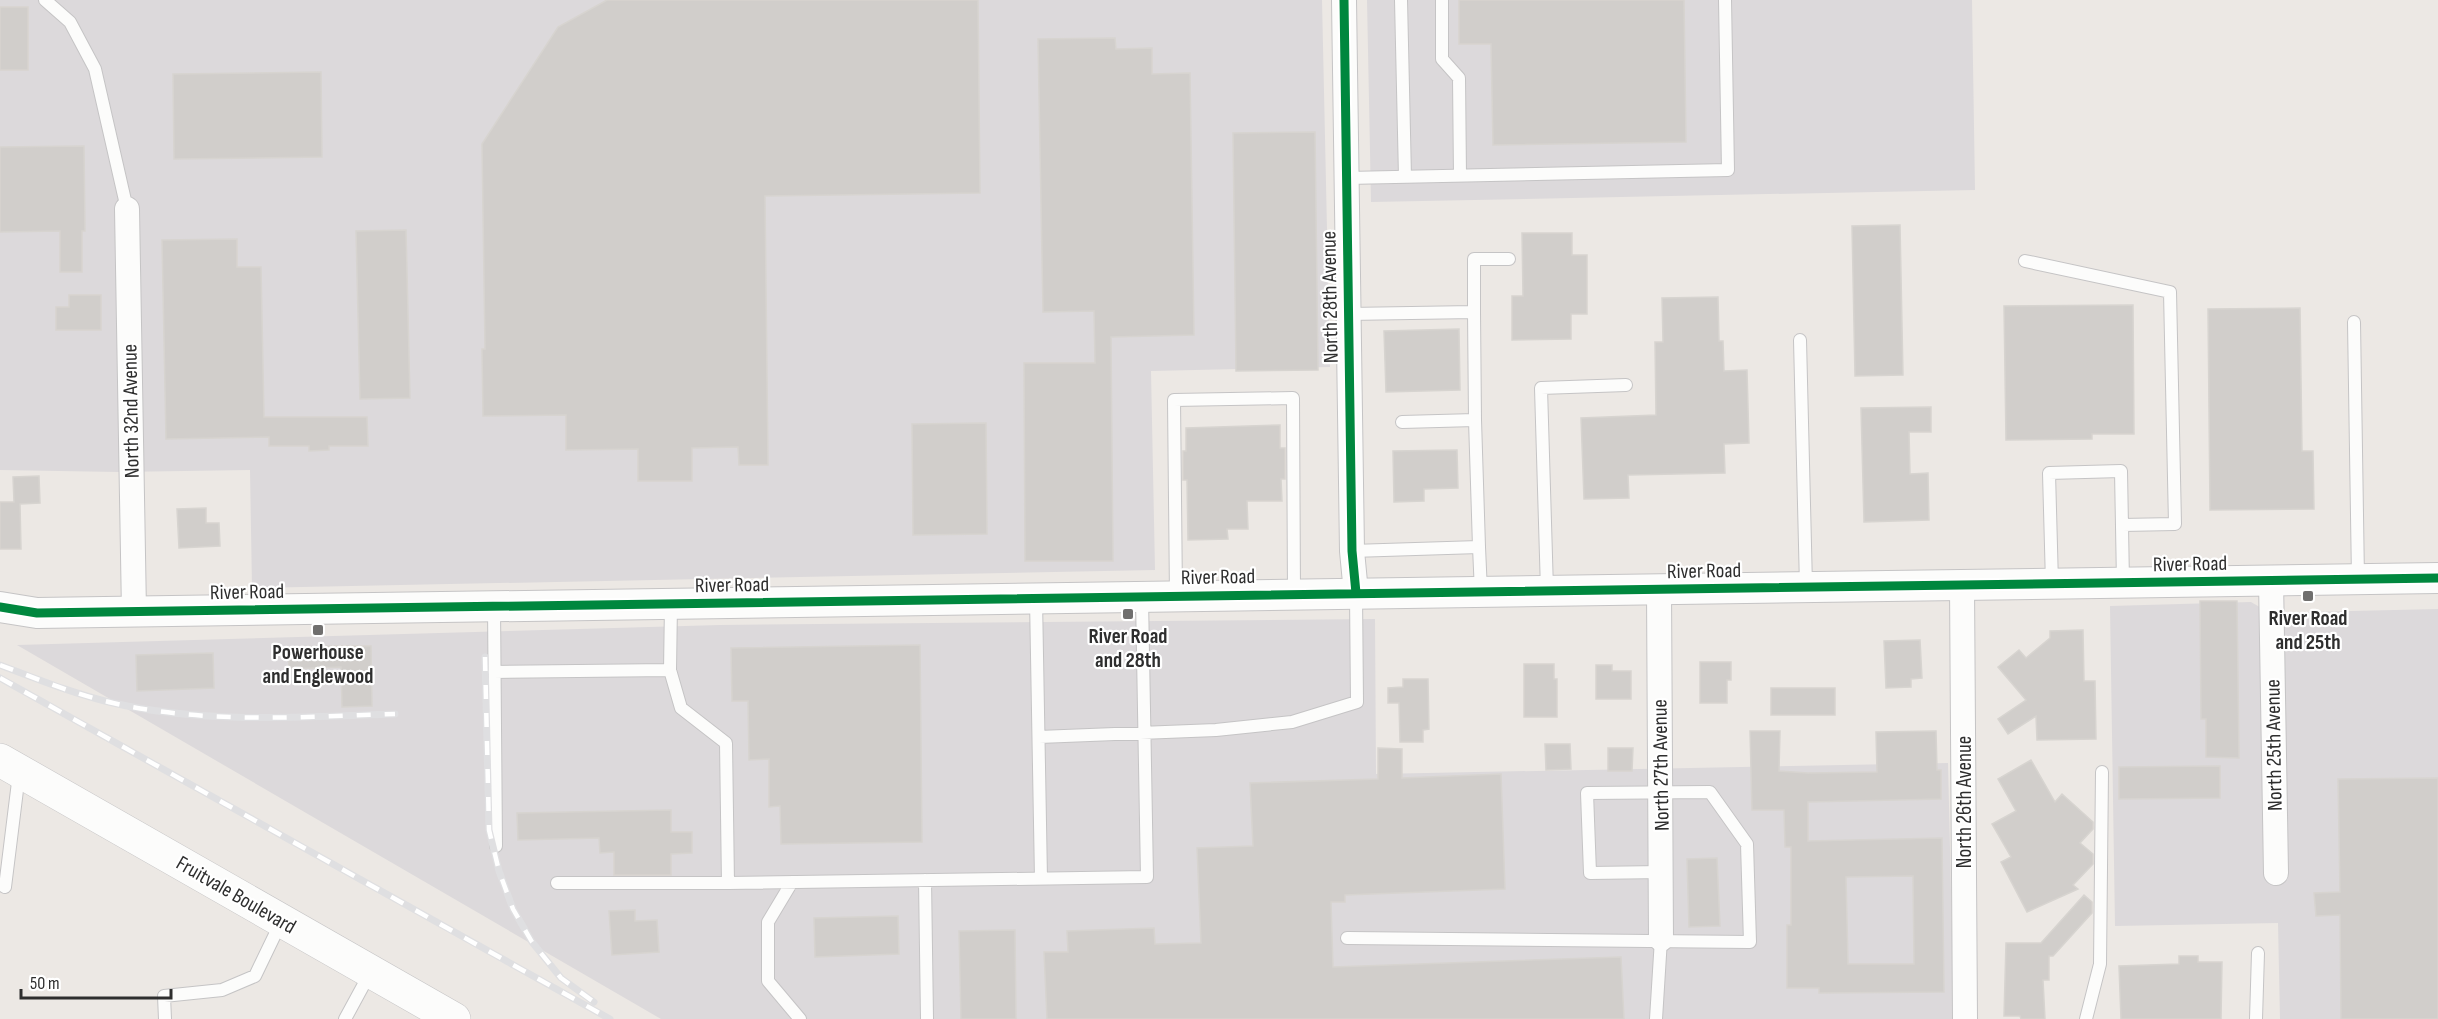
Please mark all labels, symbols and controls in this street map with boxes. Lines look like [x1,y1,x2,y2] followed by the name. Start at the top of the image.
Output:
[1316,231,1344,363] street label: North 28th Avenue
[117,344,145,478] street label: North 32nd Avenue
[2153,551,2227,577] street label: River Road
[1667,558,1741,584] street label: River Road
[1181,564,1255,590] street label: River Road
[695,572,769,598] street label: River Road
[210,579,284,605] street label: River Road
[2301,589,2315,603] marker: River Road and 25th
[2269,606,2347,655] place label: River Road and 25th
[1121,607,1135,621] marker: River Road and 28th
[311,623,325,637] marker: Powerhouse and Englewood
[1089,624,1167,673] place label: River Road and 28th
[263,640,373,689] place label: Powerhouse and Englewood
[2260,679,2288,811] street label: North 25th Avenue
[1647,699,1675,831] street label: North 27th Avenue
[1952,736,1977,868] street label: North 26th Avenue
[172,851,300,939] street label: Fruitvale Boulevard
[21,962,171,1000] scale bar
[30,973,60,994] text: 50 m

